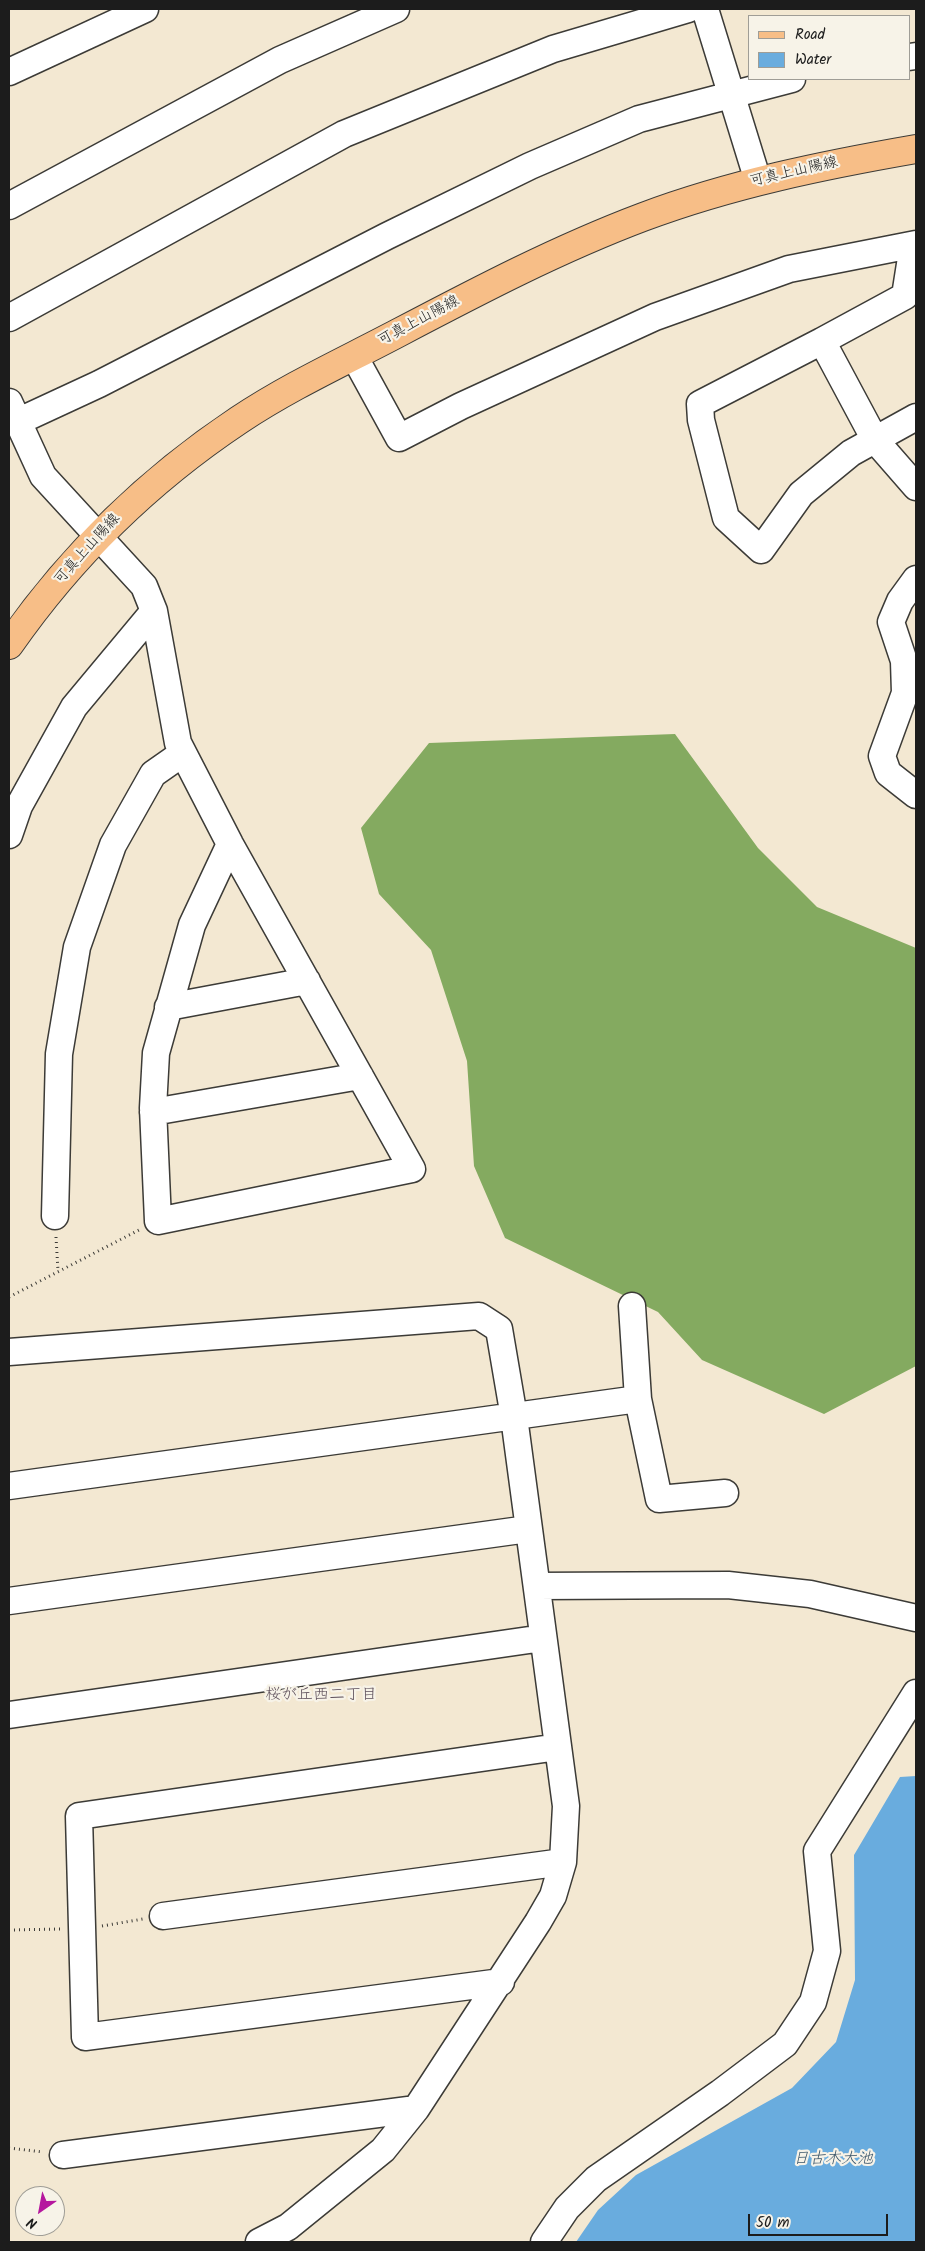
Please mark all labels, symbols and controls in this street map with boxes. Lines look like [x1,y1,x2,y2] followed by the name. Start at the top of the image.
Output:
[748,15,910,80] legend
[795,23,825,47] text: Road
[795,48,831,72] text: Water
[748,154,840,192] street label: 可真上山陽線
[375,293,463,351] street label: 可真上山陽線
[51,511,125,589] street label: 可真上山陽線
[265,1686,377,1706] district label: 桜が丘西二丁目
[793,2150,873,2170] water label: 日古木大池
[15,2186,65,2236] north arrow
[750,2204,890,2236] scale bar
[23,2211,42,2234] text: N
[756,2211,790,2235] text: 50 m

